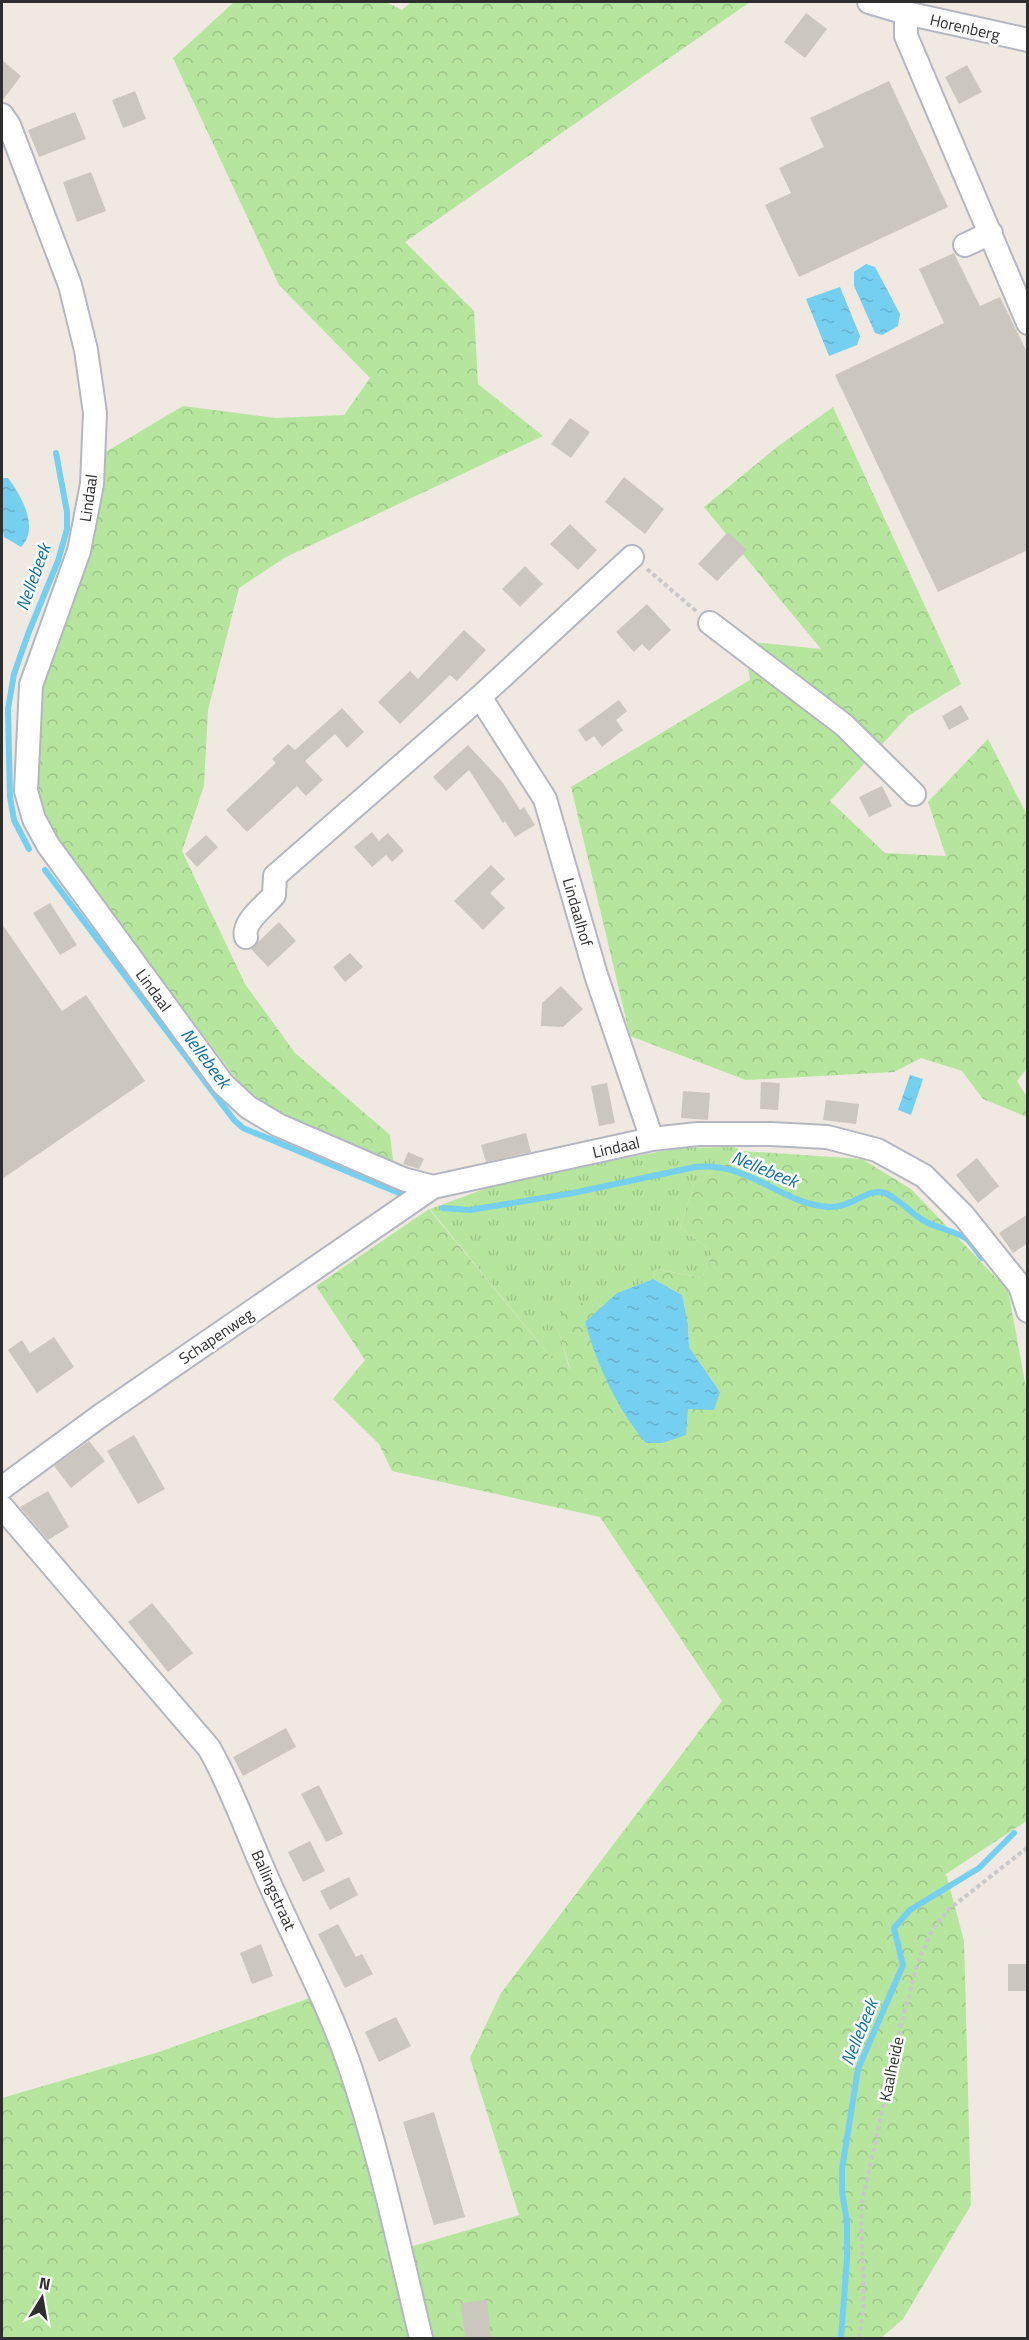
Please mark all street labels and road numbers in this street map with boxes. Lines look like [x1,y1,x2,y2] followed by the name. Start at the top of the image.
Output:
[928,7,1002,47] street label: Horenberg
[73,473,103,523] street label: Lindaal
[557,875,599,950] street label: Lindaalhof
[130,964,178,1016] street label: Lindaal
[590,1130,642,1164] street label: Lindaal
[174,1302,258,1370] street label: Schapenweg
[246,1846,303,1934] street label: Ballingstraat
[872,2034,910,2104] street label: Kaalheide

